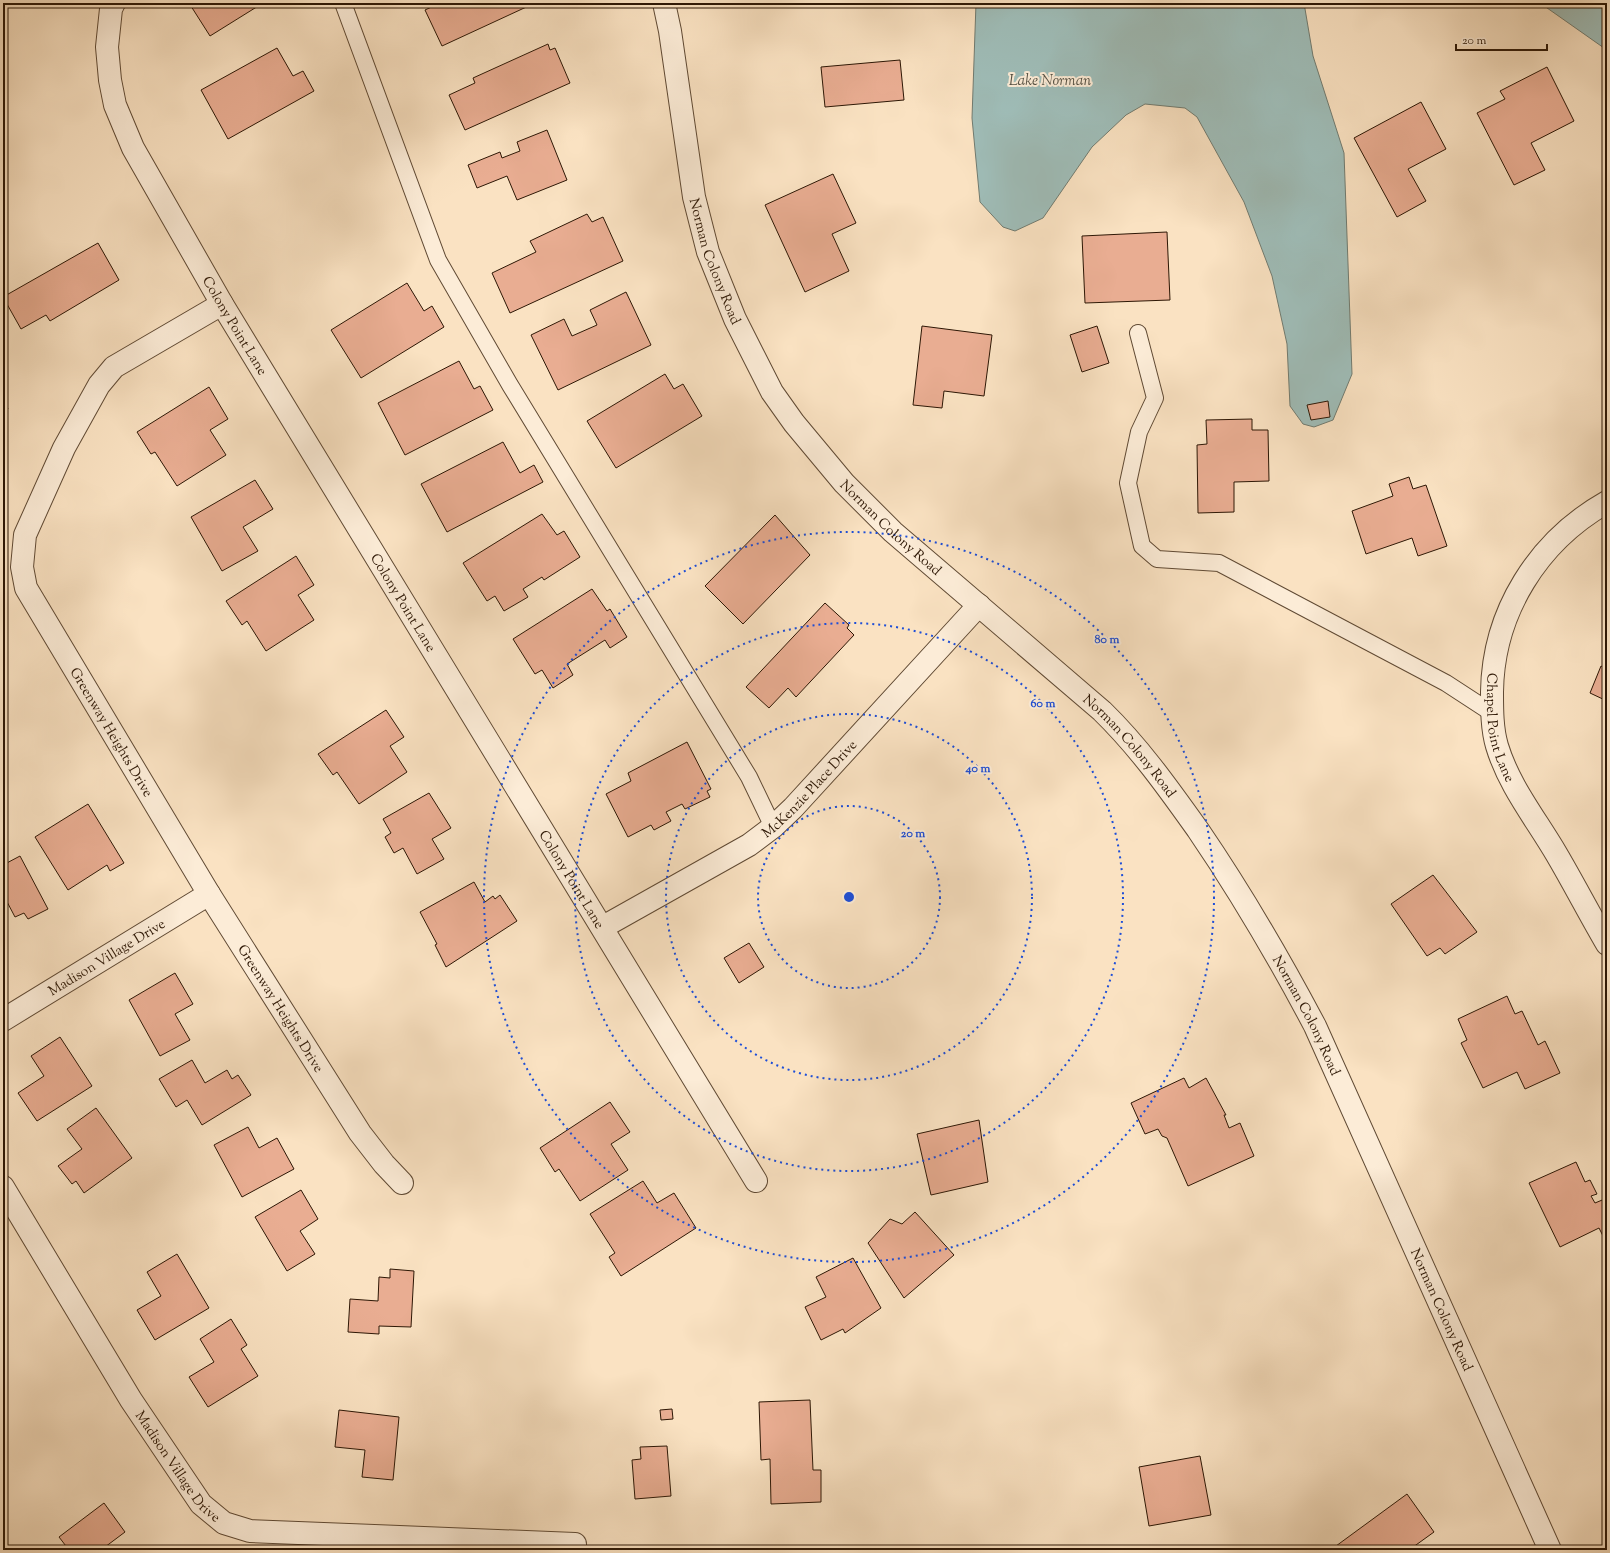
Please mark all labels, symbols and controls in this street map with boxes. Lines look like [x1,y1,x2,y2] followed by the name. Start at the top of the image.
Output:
[1456,26,1547,52] scale bar
[1462,32,1487,50] text: 20 m
[1009,71,1091,92] water label: Lake Norman
[683,196,744,329] street label: Norman Colony Road
[196,273,271,380] street label: Colony Point Lane
[834,476,945,581] street label: Norman Colony Road
[364,550,440,656] street label: Colony Point Lane
[1095,631,1119,649] text: 80 m
[64,664,157,801] street label: Greenway Heights Drive
[1480,672,1519,786] street label: Chapel Point Lane
[1077,691,1180,803] street label: Norman Colony Road
[1031,695,1055,713] text: 60 m
[758,736,863,844] street label: McKenzie Place Drive
[965,760,990,778] text: 40 m
[901,825,925,843] text: 20 m
[533,827,608,933] street label: Colony Point Lane
[842,890,856,904] centre of rings
[45,915,170,1002] street label: Madison Village Drive
[232,941,327,1077] street label: Greenway Heights Drive
[1266,952,1344,1079] street label: Norman Colony Road
[1404,1246,1477,1375] street label: Norman Colony Road
[129,1408,224,1528] street label: Madison Village Drive

